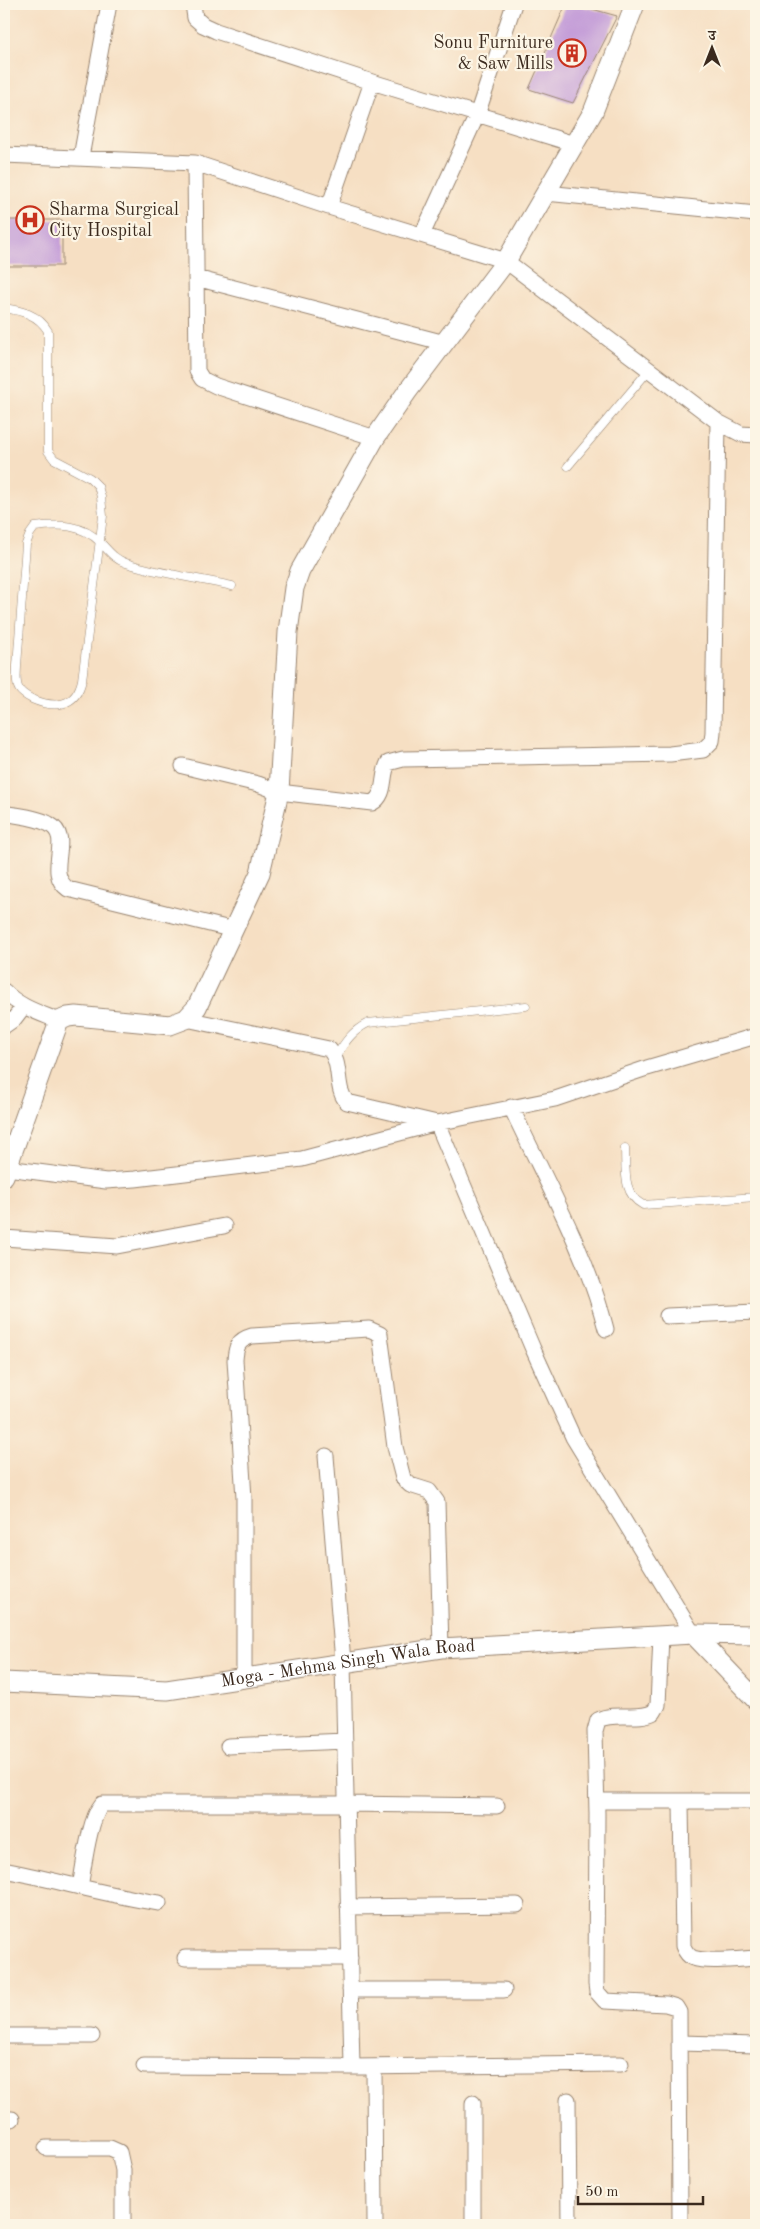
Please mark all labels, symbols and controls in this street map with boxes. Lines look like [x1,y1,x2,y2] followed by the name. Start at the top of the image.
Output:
[688,22,738,72] north arrow
[707,29,716,43] text: उ
[433,34,553,73] place label: Sonu Furniture & Saw Mills
[557,38,587,68] building icon: Sonu Furniture & Saw Mills
[49,201,179,240] place label: Sharma Surgical City Hospital
[15,205,45,235] hospital icon: Sharma Surgical City Hospital
[219,1637,475,1691] street label: Moga - Mehma Singh Wala Road
[578,2174,702,2206] scale bar
[585,2185,619,2200] text: 50 m

